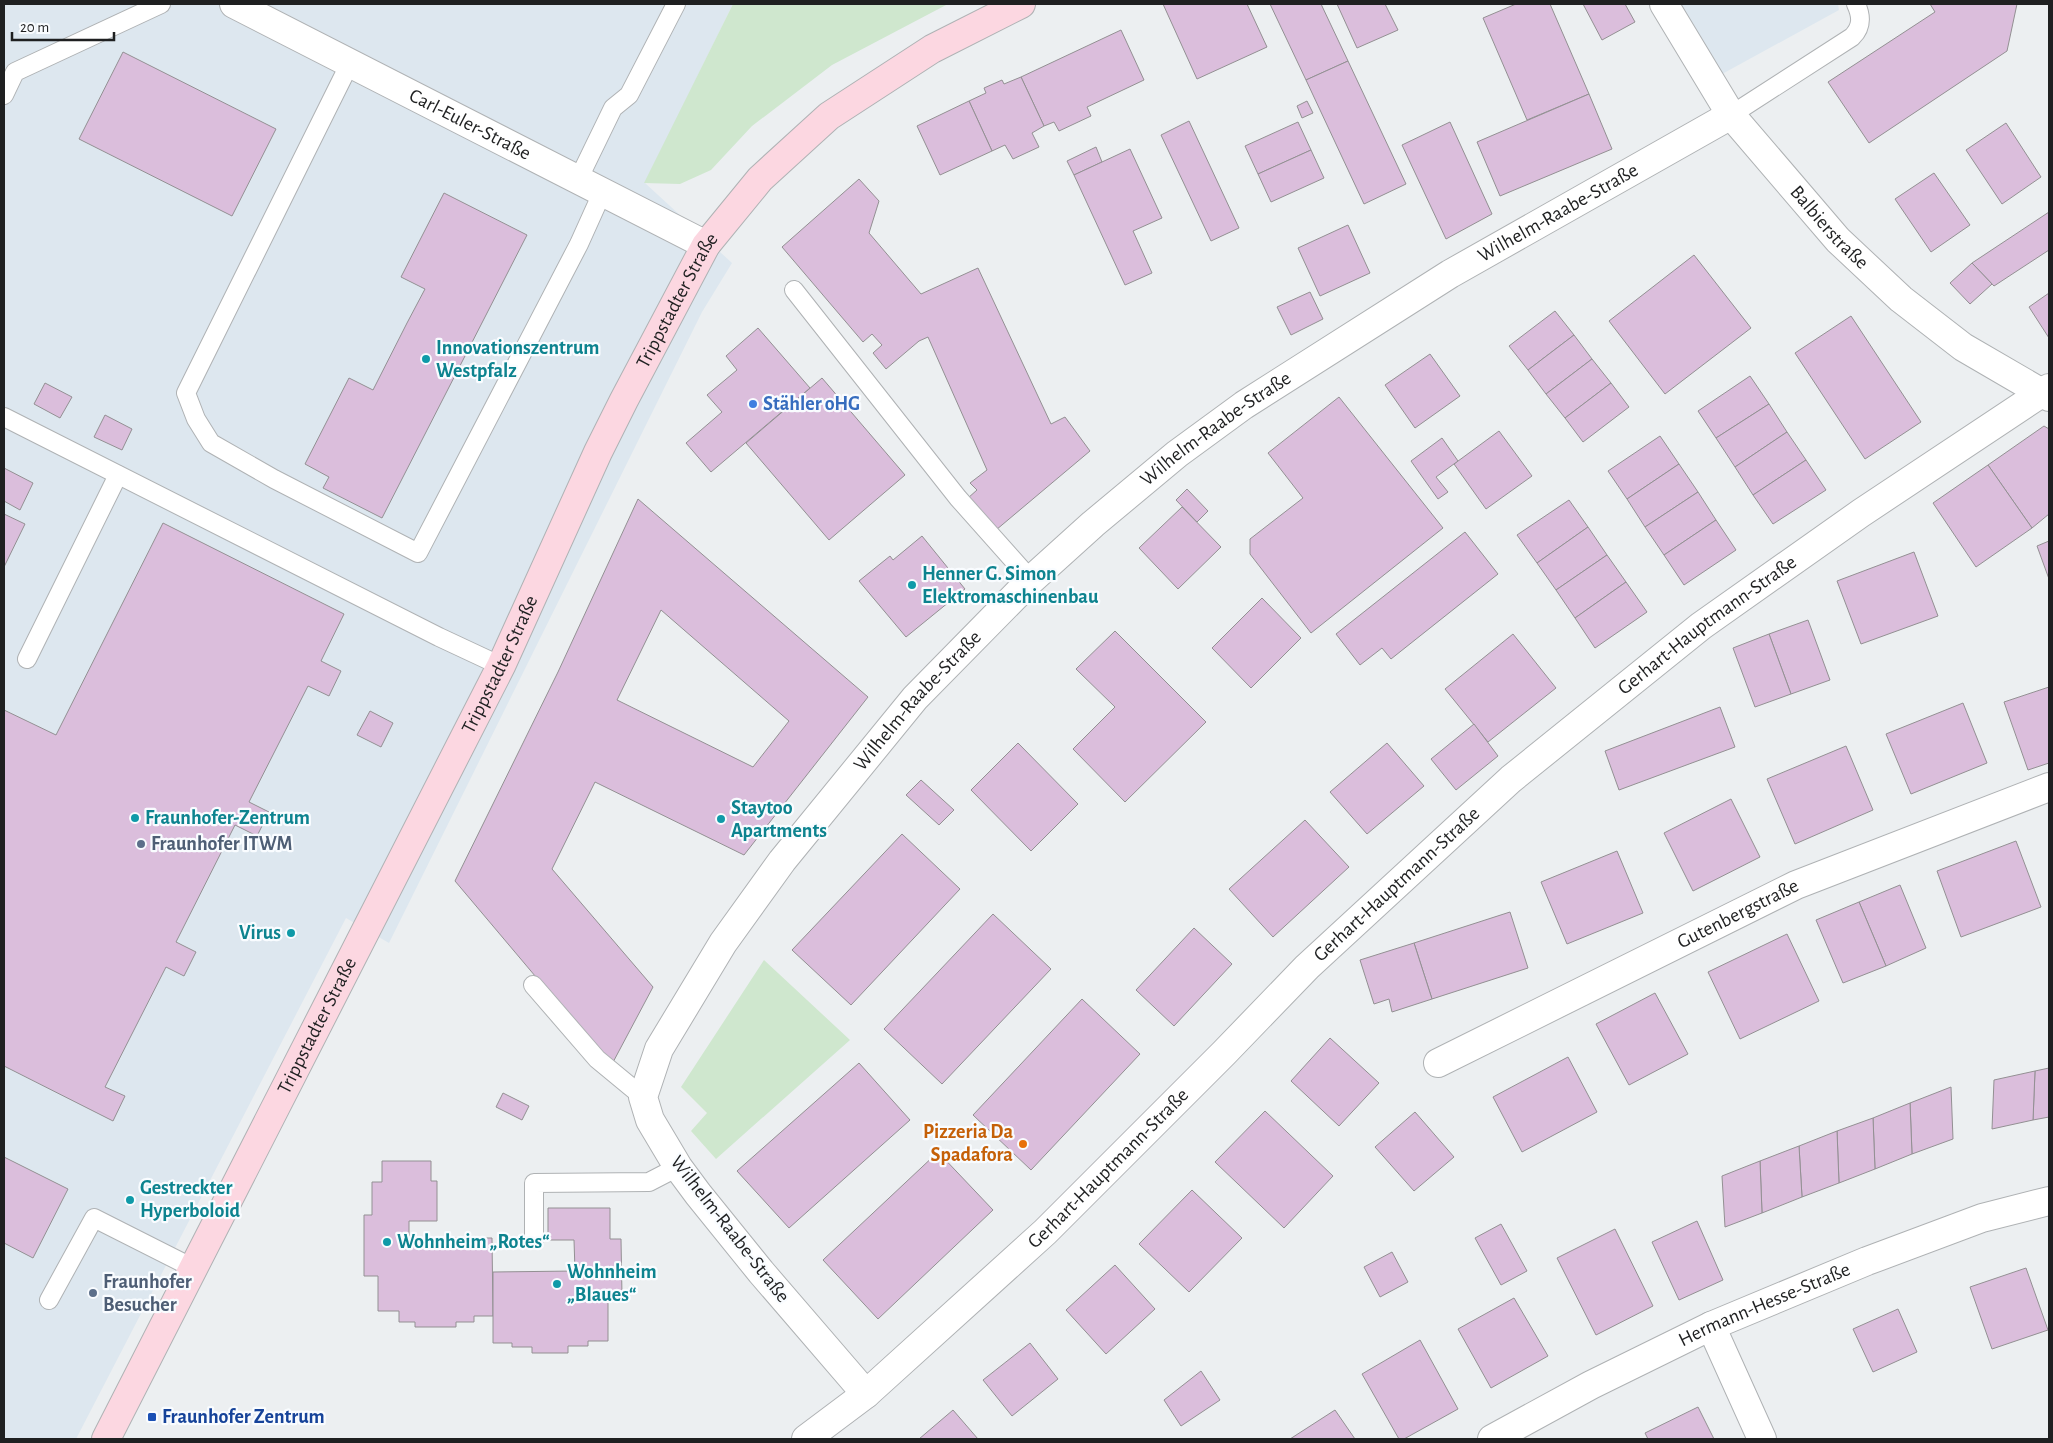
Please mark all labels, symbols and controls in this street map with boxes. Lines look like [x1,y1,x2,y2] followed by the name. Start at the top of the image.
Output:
[12,10,115,42] scale bar
[20,20,49,35] text: 20 m
[406,85,534,164] street label: Carl-Euler-Straße
[1475,160,1641,266] street label: Wilhelm-Raabe-Straße
[1786,182,1872,273] street label: Balbierstraße
[633,229,722,371] street label: Trippstadter Straße
[436,338,599,381] place label: Innovationszentrum Westpfalz
[420,353,432,365] marker: Innovationszentrum Westpfalz
[1137,368,1294,490] street label: Wilhelm-Raabe-Straße
[763,394,860,414] place label: Stähler oHG
[747,398,759,410] marker: Stähler oHG
[1614,552,1800,699] street label: Gerhart-Hauptmann-Straße
[922,564,1099,607] place label: Henner G. Simon Elektromaschinenbau
[906,579,918,591] marker: Henner G. Simon Elektromaschinenbau
[458,593,542,737] street label: Trippstadter Straße
[850,627,985,774] street label: Wilhelm-Raabe-Straße
[731,798,827,841] place label: Staytoo Apartments
[1310,803,1483,965] street label: Gerhart-Hauptmann-Straße
[145,808,310,828] place label: Fraunhofer-Zentrum
[129,812,141,824] marker: Fraunhofer-Zentrum
[715,813,727,825] marker: Staytoo Apartments
[151,834,292,854] place label: Fraunhofer ITWM
[135,838,147,850] marker: Fraunhofer ITWM
[1674,875,1802,952] street label: Gutenbergstraße
[239,923,281,943] place label: Virus
[285,927,297,939] marker: Virus
[274,954,360,1097] street label: Trippstadter Straße
[1024,1085,1192,1252] street label: Gerhart-Hauptmann-Straße
[923,1122,1013,1165] place label: Pizzeria Da Spadafora
[1017,1138,1029,1150] marker: Pizzeria Da Spadafora
[667,1152,793,1306] street label: Wilhelm-Raabe-Straße
[140,1178,241,1221] place label: Gestreckter Hyperboloid
[124,1194,136,1206] marker: Gestreckter Hyperboloid
[397,1232,550,1252] place label: Wohnheim „Rotes“
[381,1236,393,1248] marker: Wohnheim „Rotes“
[1675,1259,1853,1350] street label: Hermann-Hesse-Straße
[567,1262,657,1305] place label: Wohnheim „Blaues“
[103,1272,192,1315] place label: Fraunhofer Besucher
[551,1278,563,1290] marker: Wohnheim „Blaues“
[87,1287,99,1299] marker: Fraunhofer Besucher
[162,1407,325,1427] place label: Fraunhofer Zentrum
[146,1411,158,1423] marker: Fraunhofer Zentrum

